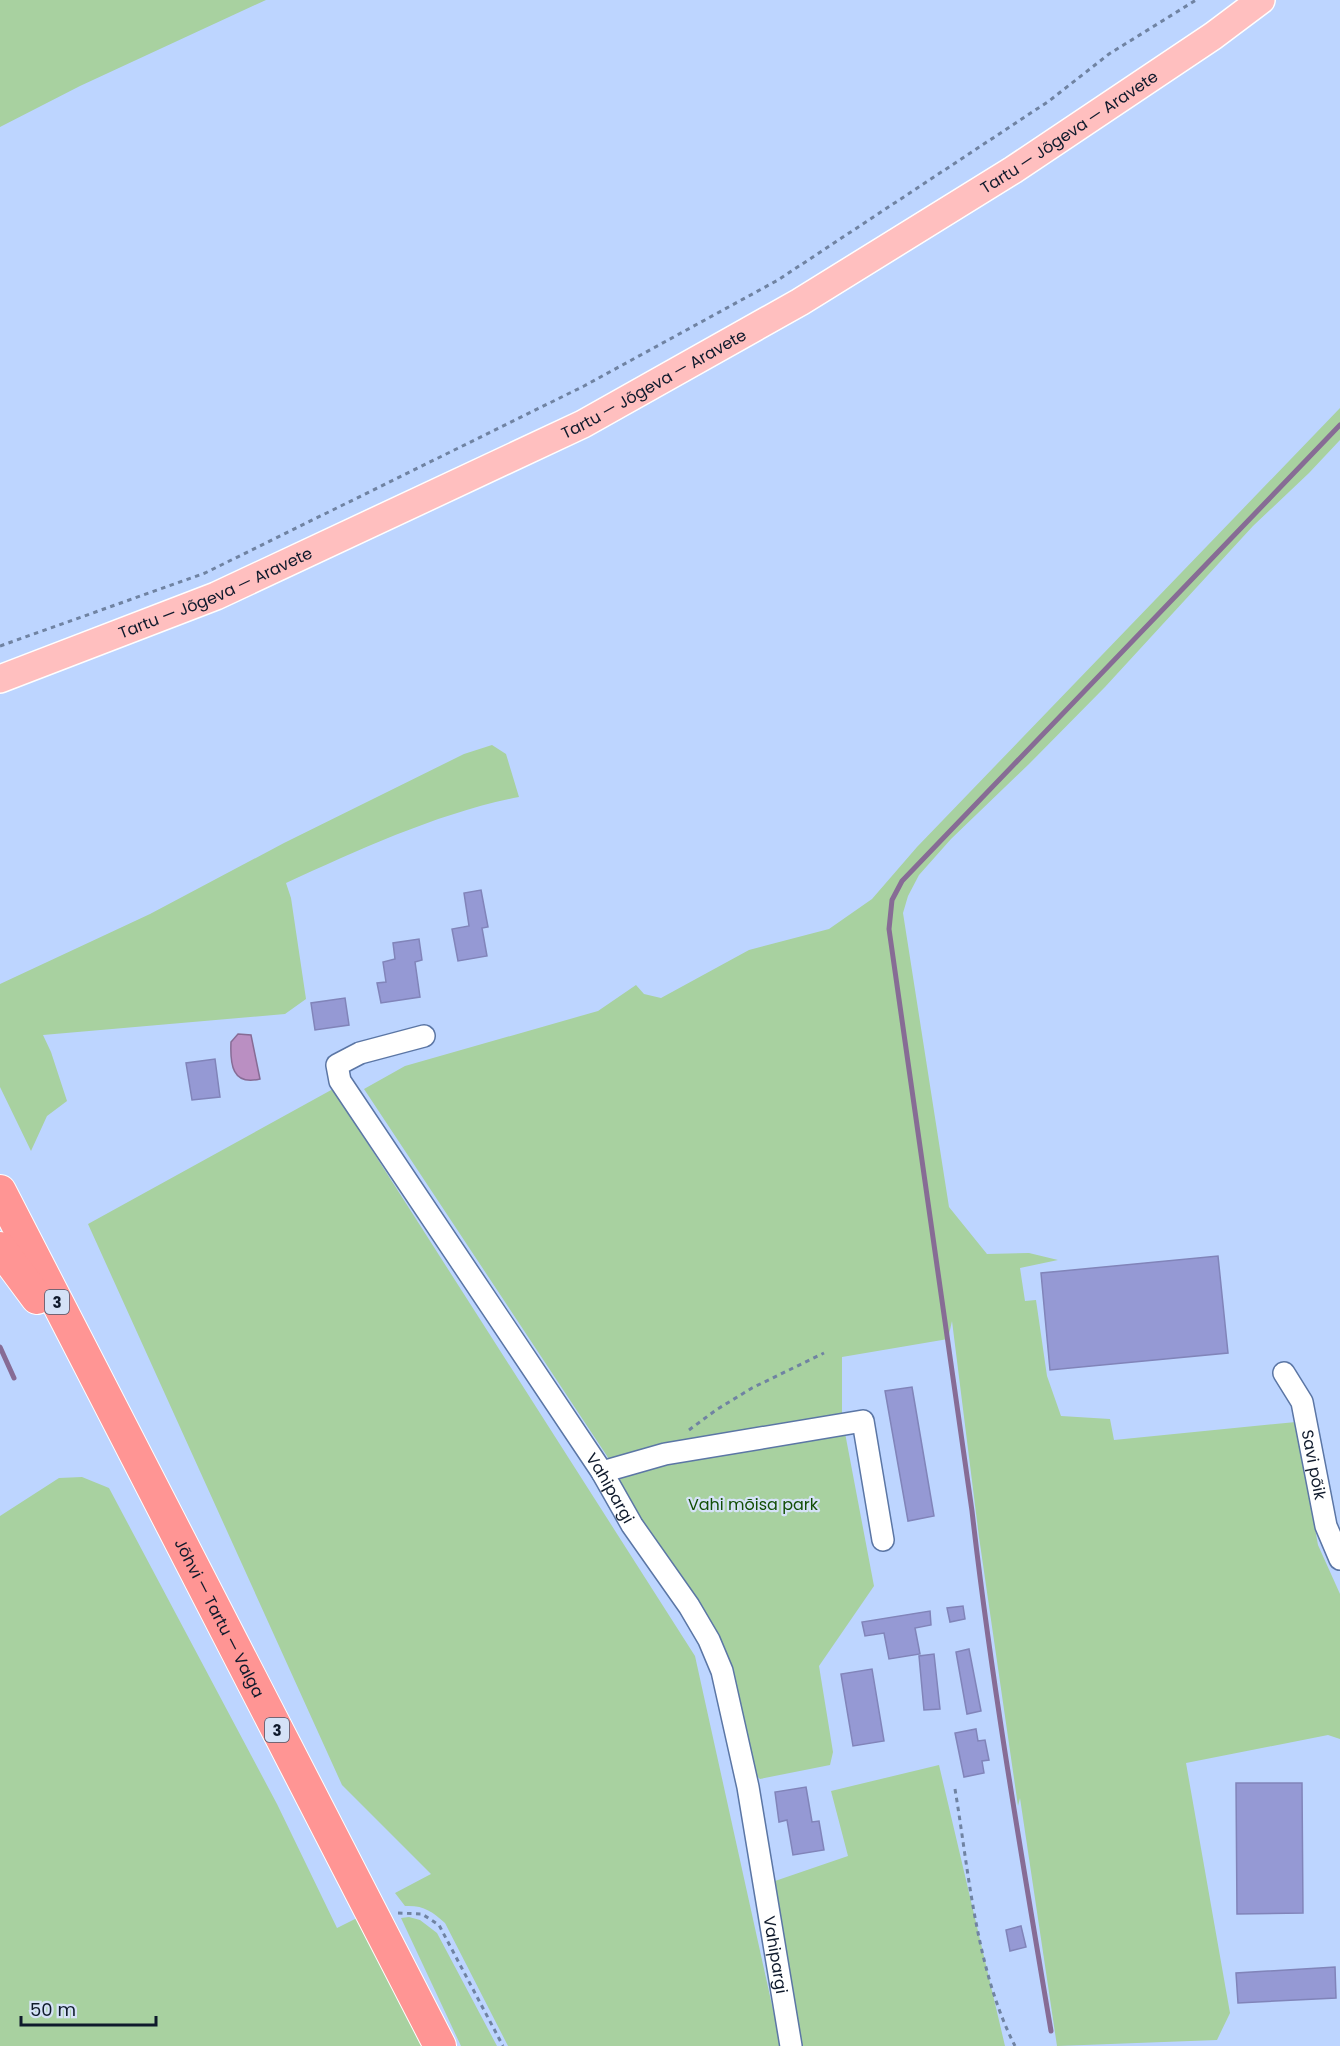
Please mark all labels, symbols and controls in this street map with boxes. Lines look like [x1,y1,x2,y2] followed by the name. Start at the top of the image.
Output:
[976,65,1162,199] street label: Tartu — Jõgeva — Aravete
[557,323,750,444] street label: Tartu — Jõgeva — Aravete
[115,541,316,644] street label: Tartu — Jõgeva — Aravete
[45,1290,69,1314] road number: 3
[1296,1428,1332,1502] street label: Savi põik
[581,1448,640,1527] street label: Vahipargi
[688,1493,819,1516] park label: Vahi mõisa park
[169,1534,270,1701] street label: Jõhvi — Tartu — Valga
[265,1718,289,1742] road number: 3
[758,1914,794,1995] street label: Vahipargi
[21,1989,156,2027] scale bar
[30,1997,76,2022] text: 50 m

